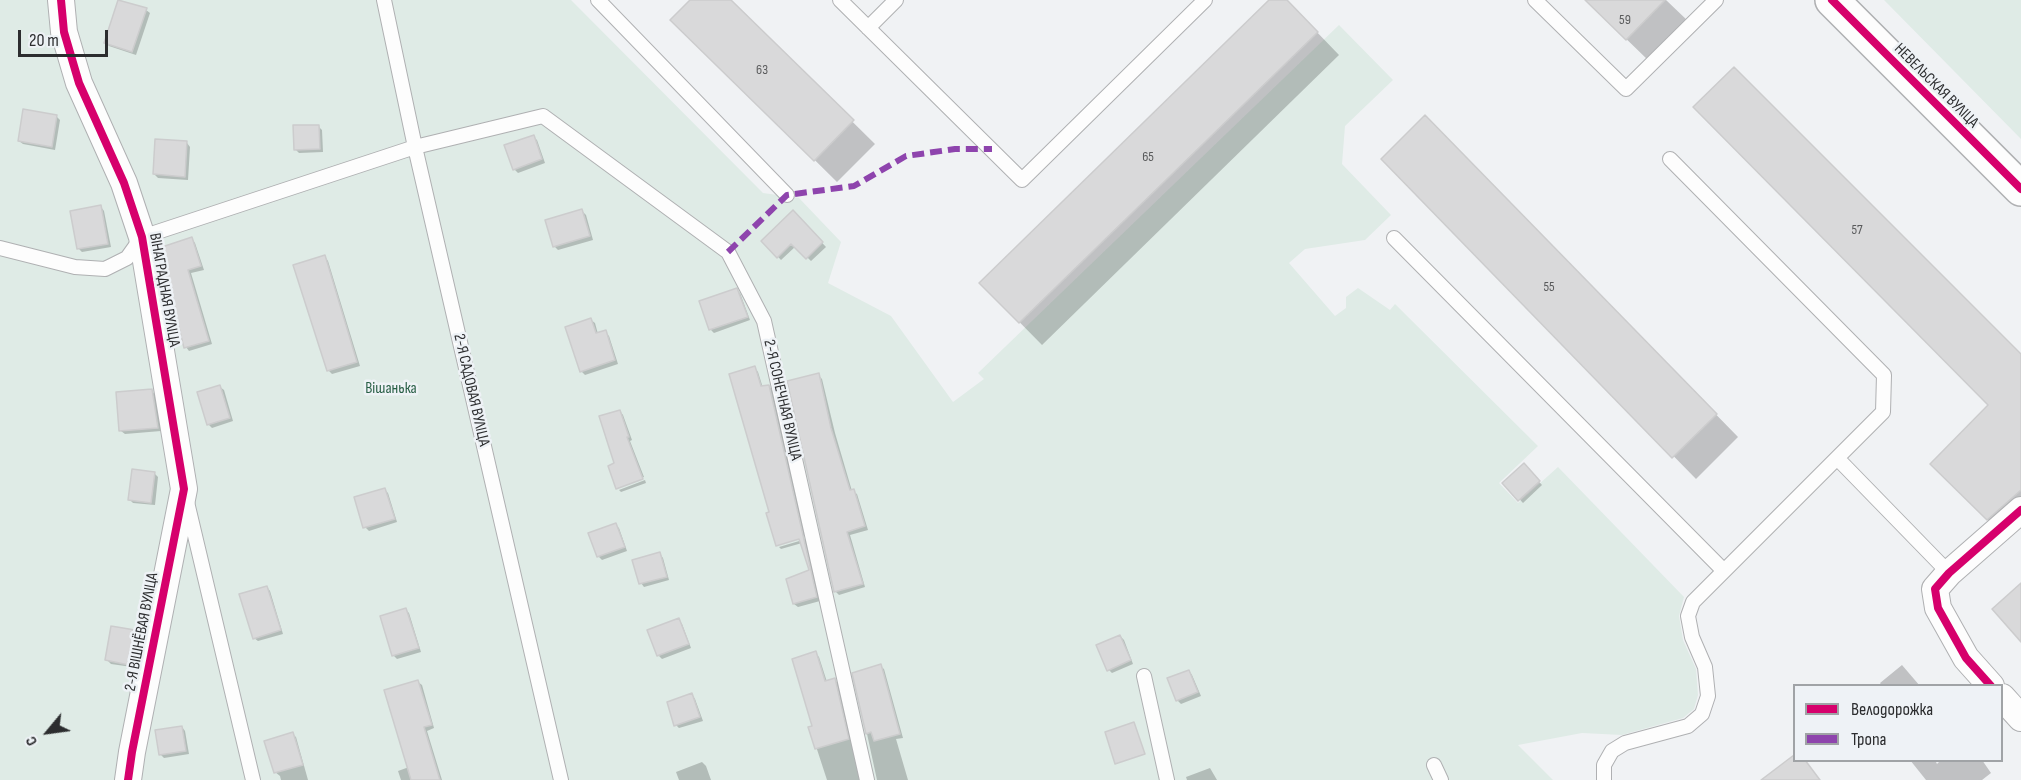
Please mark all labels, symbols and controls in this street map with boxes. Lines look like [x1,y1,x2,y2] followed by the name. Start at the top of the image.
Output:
[1619,12,1631,28] house number: 59
[21,18,111,56] scale bar
[29,30,59,51] text: 20 m
[1890,40,1982,132] street label: НЕВЕЛЬСКАЯ ВУЛІЦА
[756,62,768,78] house number: 63
[1142,149,1154,165] house number: 65
[1851,222,1863,238] house number: 57
[145,232,183,348] street label: ВІНАГРАДНАЯ ВУЛІЦА
[1543,279,1555,295] house number: 55
[449,332,493,448] street label: 2-Я САДОВАЯ ВУЛІЦА
[759,338,805,462] street label: 2-Я СОНЕЧНАЯ ВУЛІЦА
[365,379,417,399] park label: Вішанька
[121,571,163,693] street label: 2-Я ВІШНЁВАЯ ВУЛІЦА
[1793,684,2003,762] legend
[1851,699,1933,720] text: Велодорожка
[18,702,78,762] north arrow
[1851,729,1887,750] text: Тропа
[22,733,42,749] text: С

